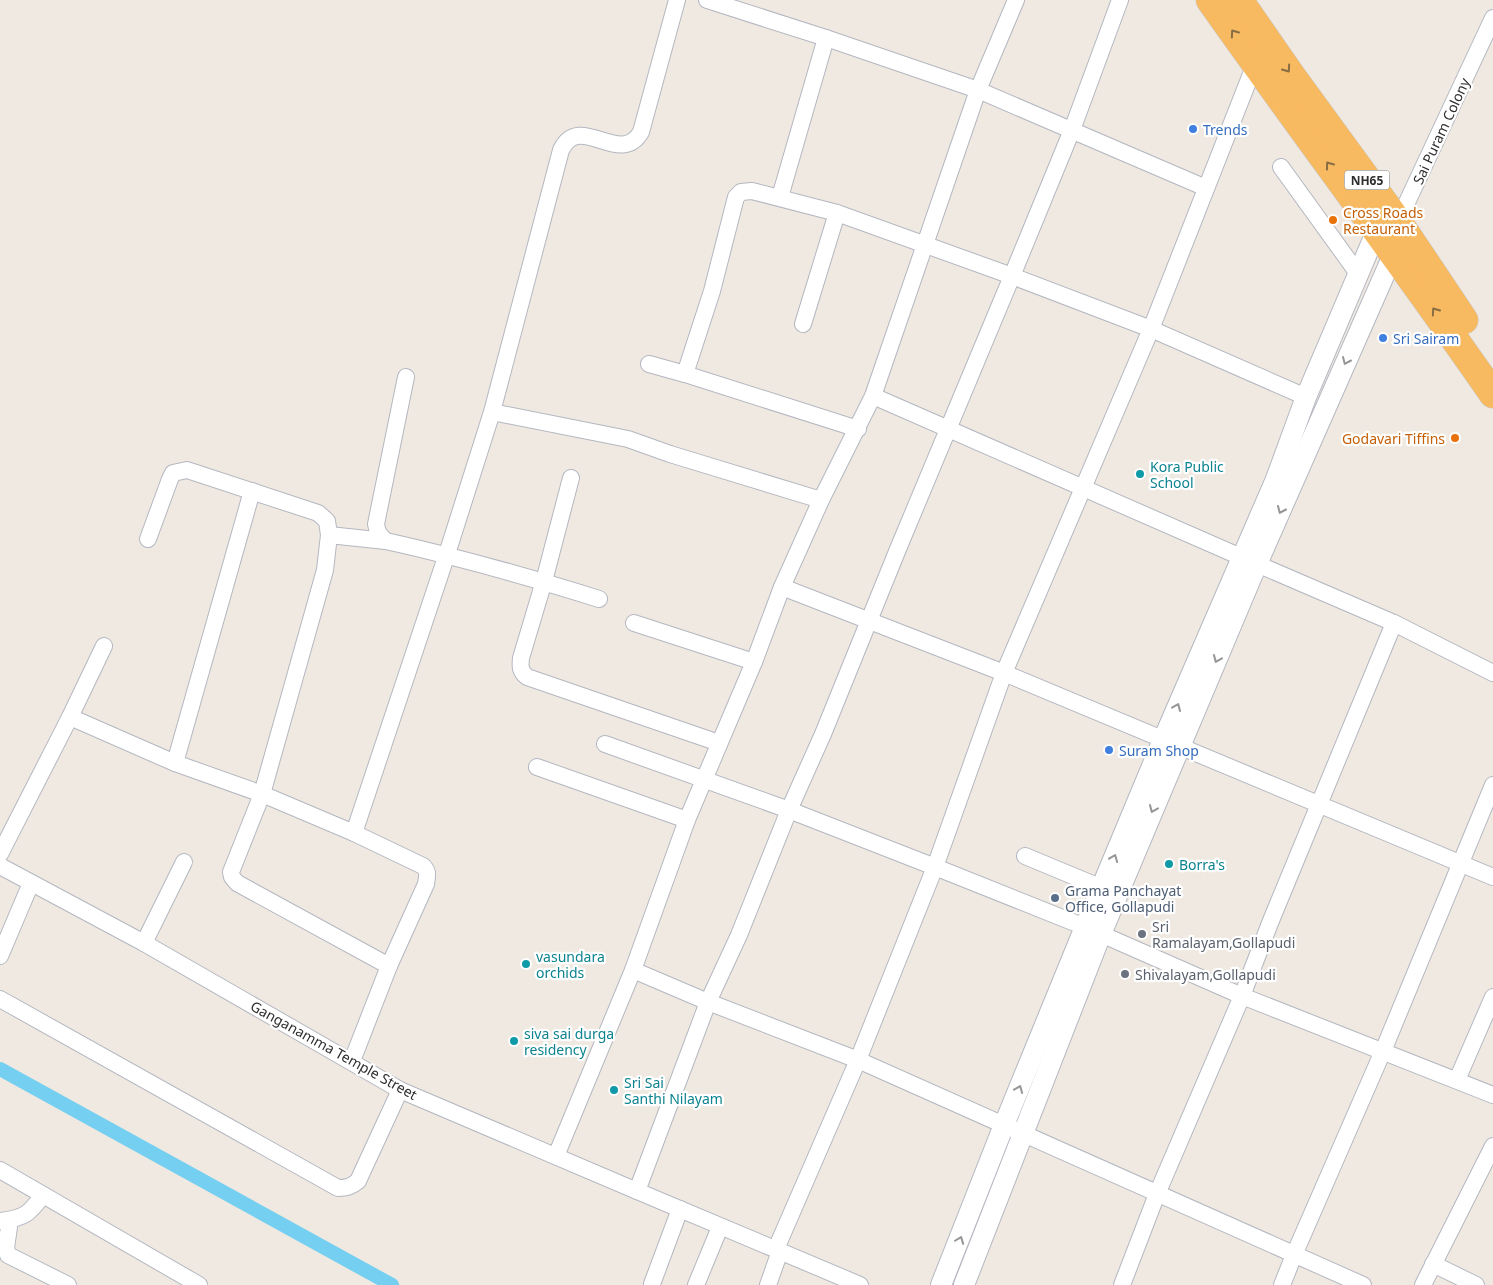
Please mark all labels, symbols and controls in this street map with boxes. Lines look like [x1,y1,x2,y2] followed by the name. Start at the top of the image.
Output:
[1231,30,1240,39] one-way arrow
[1281,63,1290,73] one-way arrow
[1408,74,1474,187] street label: Sai Puram Colony
[1203,120,1248,139] place label: Trends
[1187,123,1199,135] marker: Trends
[1326,161,1335,171] one-way arrow
[1344,170,1390,190] road number: NH65
[1343,203,1424,238] place label: Cross Roads Restaurant
[1327,214,1339,226] marker: Cross Roads Restaurant
[1432,307,1441,316] one-way arrow
[1393,329,1459,348] place label: Sri Sairam
[1377,332,1389,344] marker: Sri Sairam
[1342,356,1353,365] one-way arrow
[1342,429,1445,448] place label: Godavari Tiffins
[1449,432,1461,444] marker: Godavari Tiffins
[1150,457,1224,492] place label: Kora Public School
[1134,468,1146,480] marker: Kora Public School
[1276,505,1287,514] one-way arrow
[1212,655,1222,663] one-way arrow
[1171,704,1181,712] one-way arrow
[1119,741,1199,760] place label: Suram Shop
[1103,744,1115,756] marker: Suram Shop
[1149,804,1160,813] one-way arrow
[1109,854,1119,862] one-way arrow
[1179,855,1225,874] place label: Borra's
[1163,858,1175,870] marker: Borra's
[1065,881,1181,916] place label: Grama Panchayat Office, Gollapudi
[1049,892,1061,904] marker: Grama Panchayat Office, Gollapudi
[1152,917,1295,952] place label: Sri Ramalayam,Gollapudi
[1136,928,1148,940] marker: Sri Ramalayam,Gollapudi
[536,947,605,982] place label: vasundara orchids
[520,958,532,970] marker: vasundara orchids
[1135,965,1276,984] place label: Shivalayam,Gollapudi
[1119,968,1131,980] marker: Shivalayam,Gollapudi
[247,996,421,1104] street label: Ganganamma Temple Street
[524,1024,614,1059] place label: siva sai durga residency
[508,1035,520,1047] marker: siva sai durga residency
[624,1073,723,1108] place label: Sri Sai Santhi Nilayam
[608,1084,620,1096] marker: Sri Sai Santhi Nilayam
[1013,1085,1023,1094] one-way arrow
[954,1236,964,1245] one-way arrow

